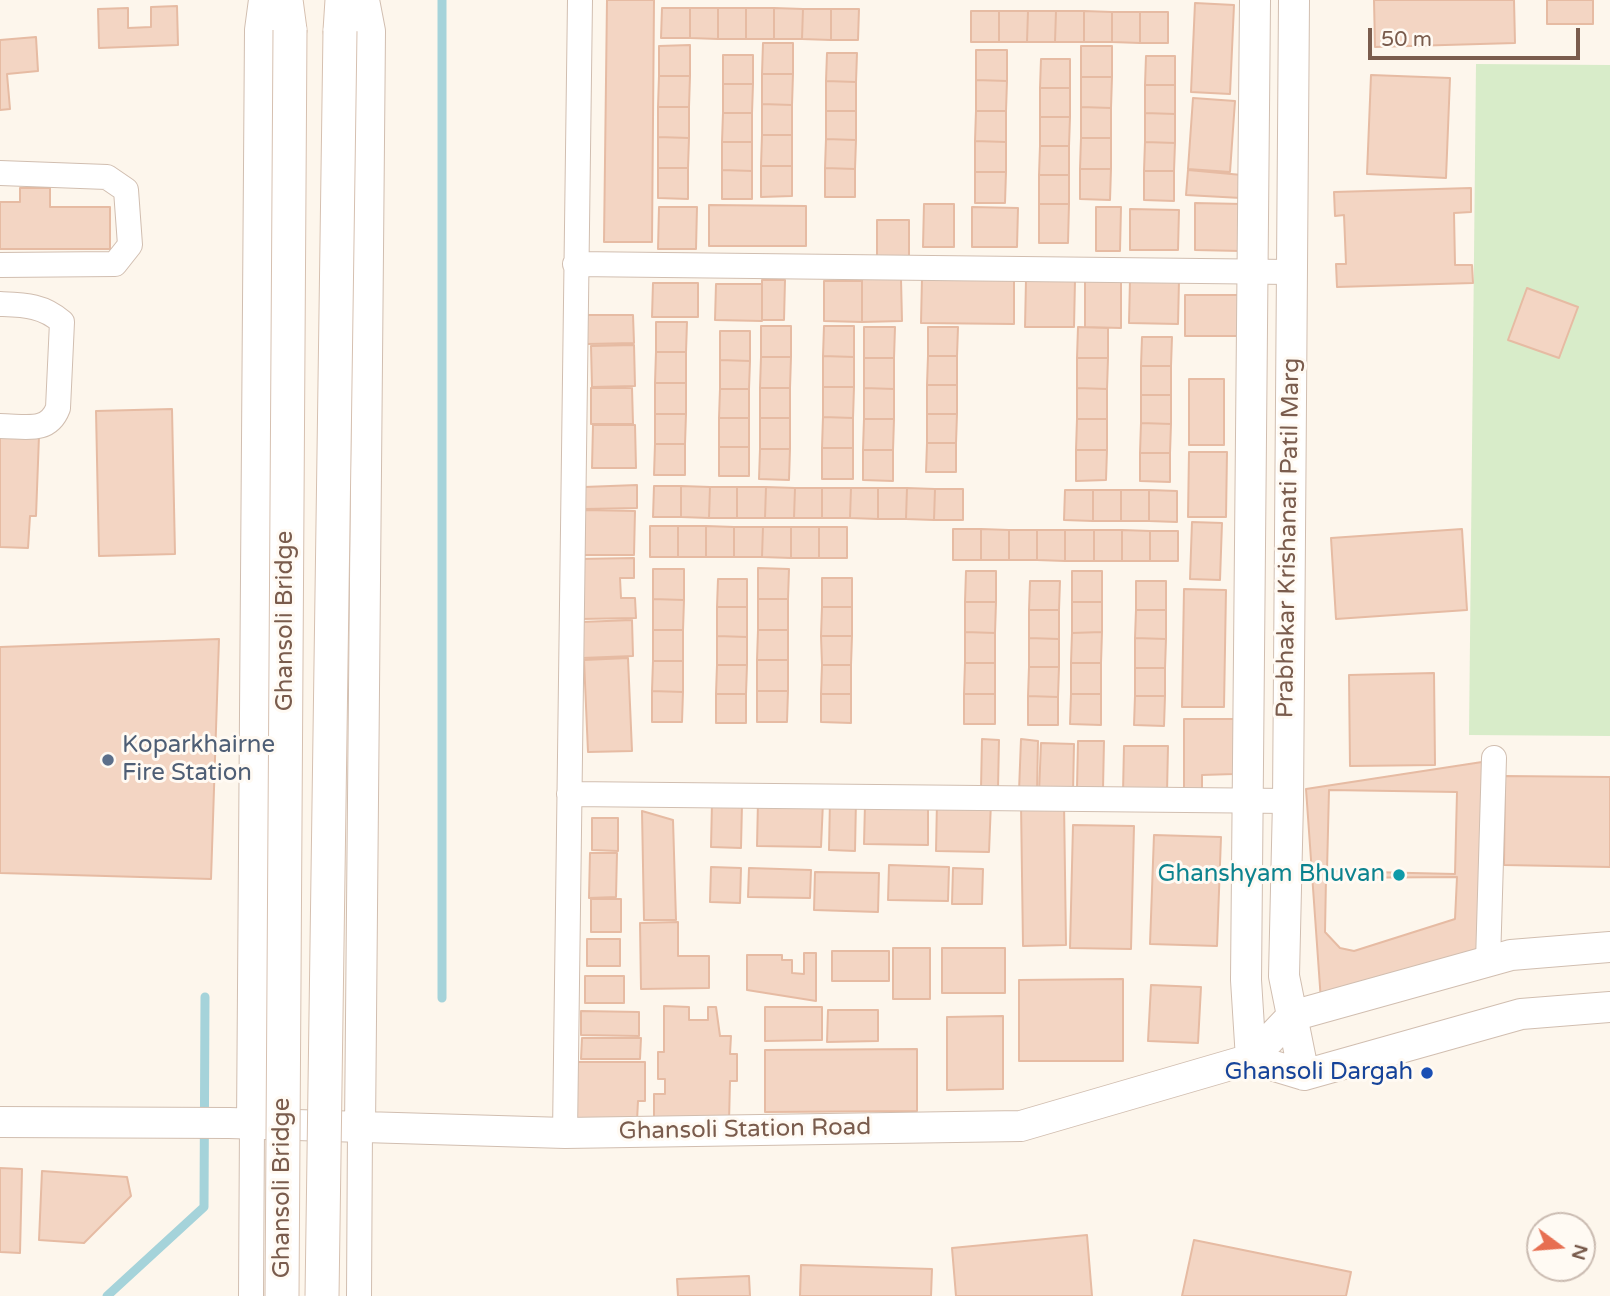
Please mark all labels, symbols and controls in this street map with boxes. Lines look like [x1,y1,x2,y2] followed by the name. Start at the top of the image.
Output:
[1372,14,1584,58] scale bar
[1381,27,1432,52] text: 50 m
[1271,358,1307,718] street label: Prabhakar Krishanati Patil Marg
[272,531,300,711] street label: Ghansoli Bridge
[122,732,275,788] place label: Koparkhairne Fire Station
[100,752,116,768] marker: Koparkhairne Fire Station
[1157,861,1385,889] place label: Ghanshyam Bhuvan
[1391,867,1407,883] marker: Ghanshyam Bhuvan
[1224,1059,1413,1087] place label: Ghansoli Dargah
[1419,1065,1435,1081] marker: Ghansoli Dargah
[269,1098,297,1278] street label: Ghansoli Bridge
[618,1113,872,1147] street label: Ghansoli Station Road
[1526,1212,1596,1282] north arrow
[1567,1242,1592,1263] text: N

